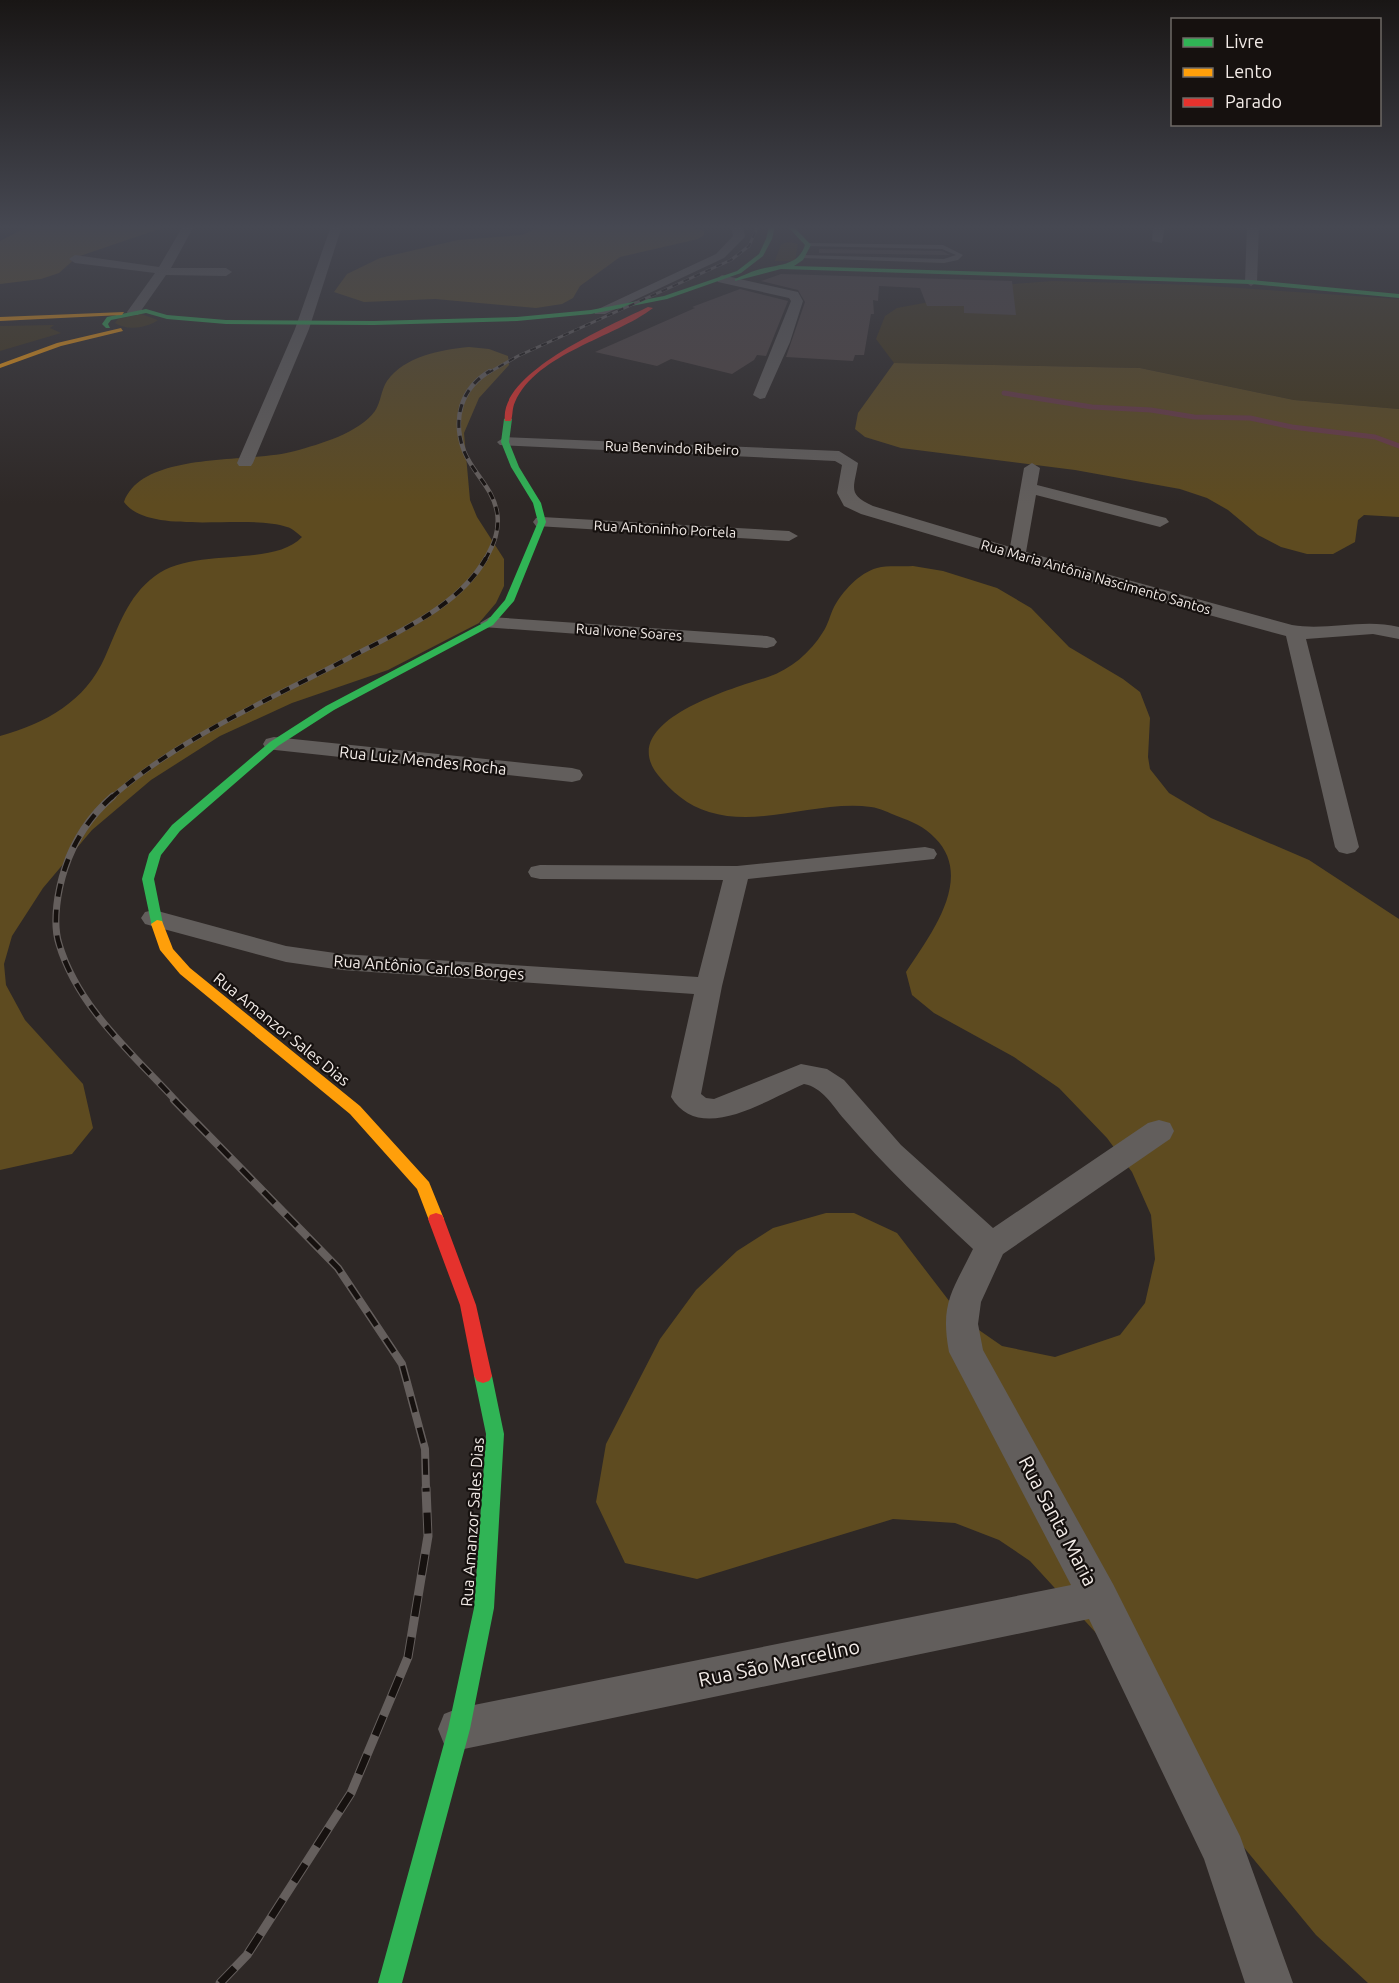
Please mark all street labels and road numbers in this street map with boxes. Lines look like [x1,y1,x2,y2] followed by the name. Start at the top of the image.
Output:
[605,438,739,458] street label: Rua Benvindo Ribeiro
[593,517,737,541] street label: Rua Antoninho Portela
[979,536,1213,618] street label: Rua Maria Antônia Nascimento Santos
[575,620,683,644] street label: Rua Ivone Soares
[339,742,507,778] street label: Rua Luiz Mendes Rocha
[333,951,525,983] street label: Rua Antônio Carlos Borges
[210,969,354,1089] street label: Rua Amanzor Sales Dias
[457,1437,487,1607] street label: Rua Amanzor Sales Dias
[1014,1452,1102,1590] street label: Rua Santa Maria
[696,1634,862,1691] street label: Rua São Marcelino

